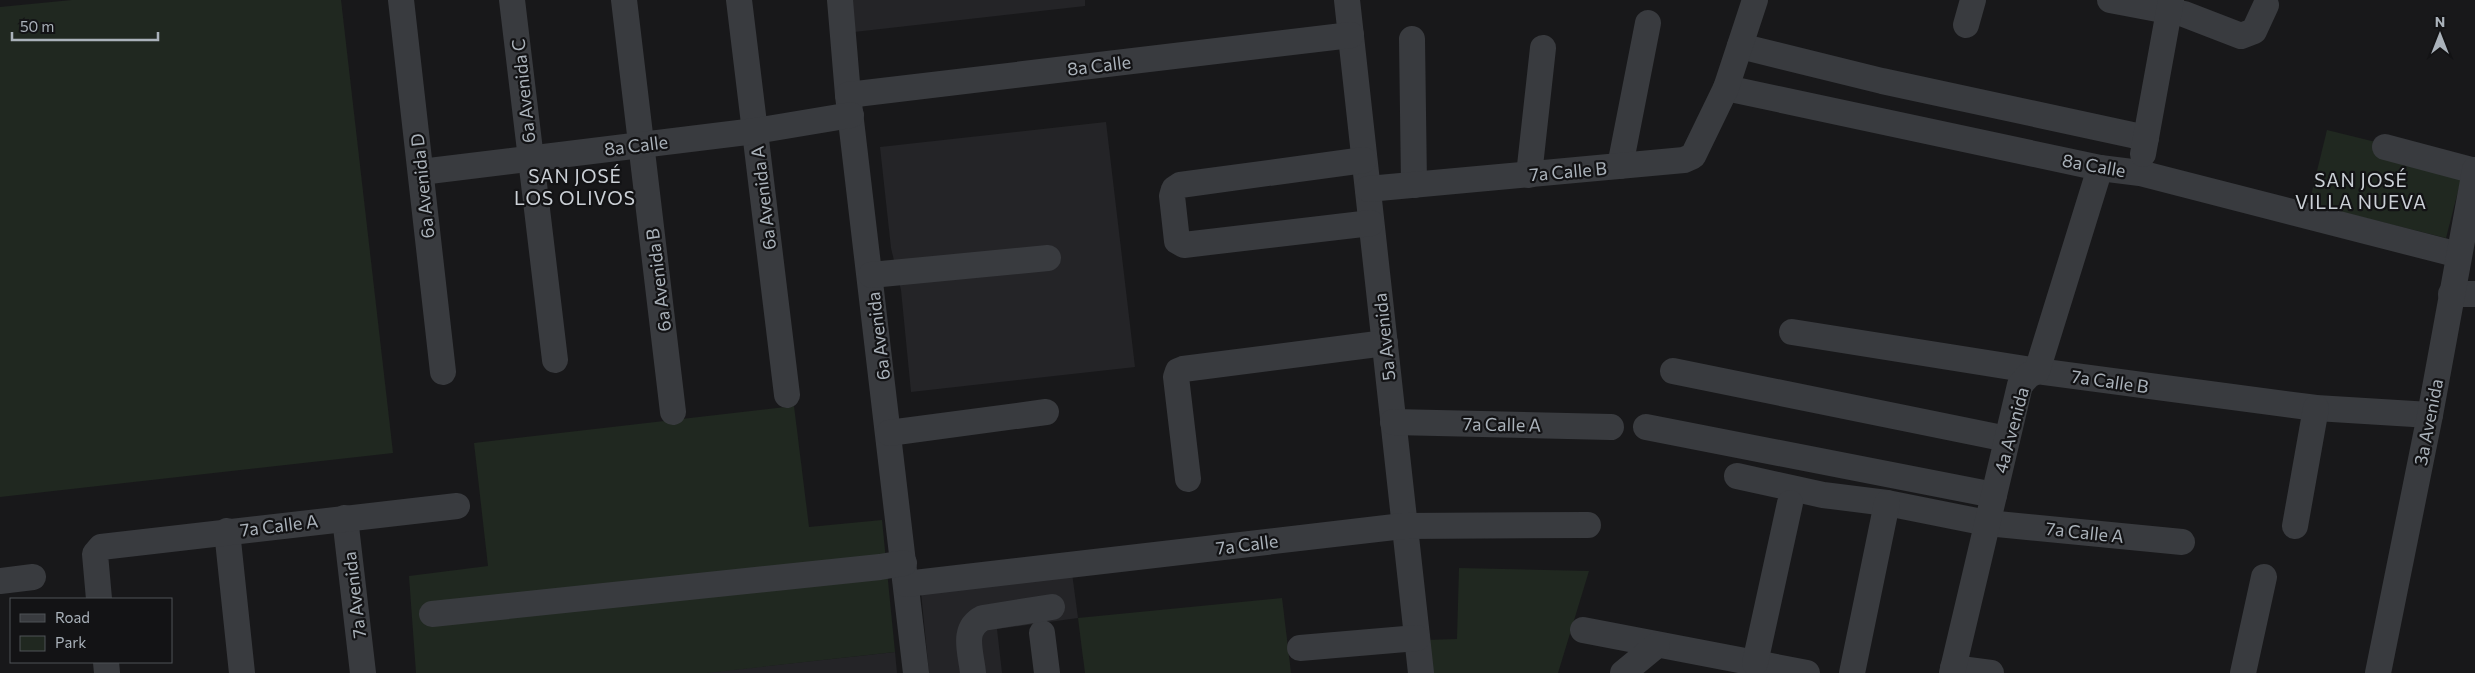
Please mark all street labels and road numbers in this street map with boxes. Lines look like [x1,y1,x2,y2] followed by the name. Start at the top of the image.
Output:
[507,38,539,144] street label: 6a Avenida C
[1066,50,1132,80] street label: 8a Calle
[603,130,669,160] street label: 8a Calle
[406,132,438,240] street label: 6a Avenida D
[746,145,780,251] street label: 6a Avenida A
[2060,149,2128,181] street label: 8a Calle
[1528,157,1608,185] street label: 7a Calle B
[641,227,675,333] street label: 6a Avenida B
[862,291,894,381] street label: 6a Avenida
[1368,292,1400,382] street label: 5a Avenida
[2070,365,2150,397] street label: 7a Calle B
[2409,377,2447,467] street label: 3a Avenida
[1989,384,2033,476] street label: 4a Avenida
[1463,412,1541,436] street label: 7a Calle A
[239,509,319,541] street label: 7a Calle A
[2045,517,2125,547] street label: 7a Calle A
[1215,529,1279,559] street label: 7a Calle
[338,551,370,639] street label: 7a Avenida

